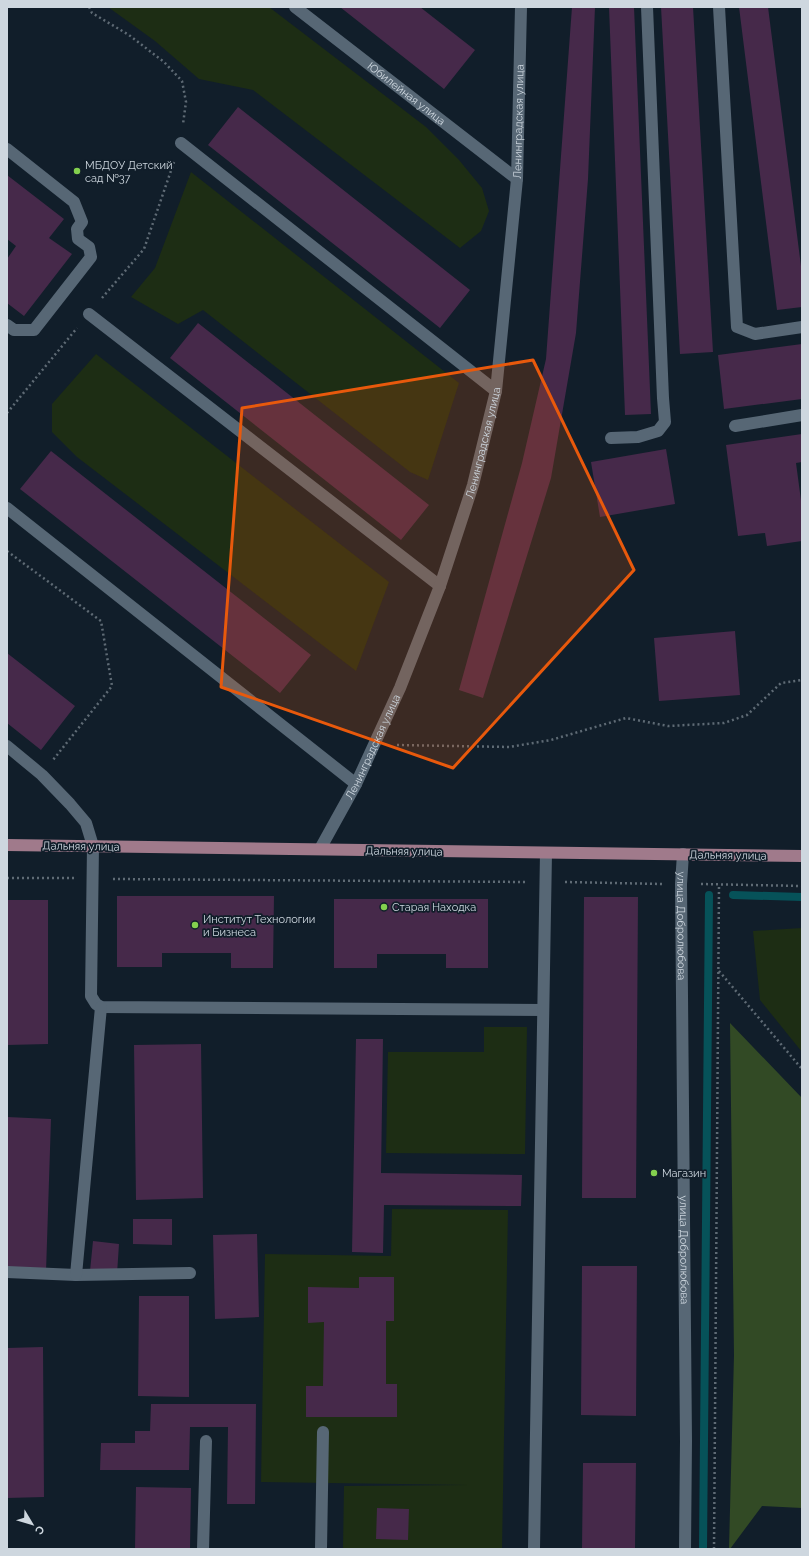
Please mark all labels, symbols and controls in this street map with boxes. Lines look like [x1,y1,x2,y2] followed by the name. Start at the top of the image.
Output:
[365,59,448,128] street label: Юбилейная улица
[511,64,527,179] street label: Ленинградская улица
[85,159,173,185] place label: МБДОУ Детский сад №37
[72,166,82,176] marker: МБДОУ Детский сад №37
[463,387,503,501] street label: Ленинградская улица
[343,692,403,802] street label: Ленинградская улица
[42,839,120,854] street label: Дальняя улица
[365,844,443,859] street label: Дальняя улица
[689,848,767,863] street label: Дальняя улица
[674,871,688,980] street label: улица Добролюбова
[392,901,476,914] place label: Старая Находка
[379,902,389,912] marker: Старая Находка
[203,913,315,939] place label: Институт Технологии и Бизнеса
[190,920,200,930] marker: Институт Технологии и Бизнеса
[662,1167,706,1180] place label: Магазин
[649,1168,659,1178] marker: Магазин
[677,1195,691,1304] street label: улица Добролюбова
[12,1504,52,1544] north arrow
[32,1523,47,1537] text: С

